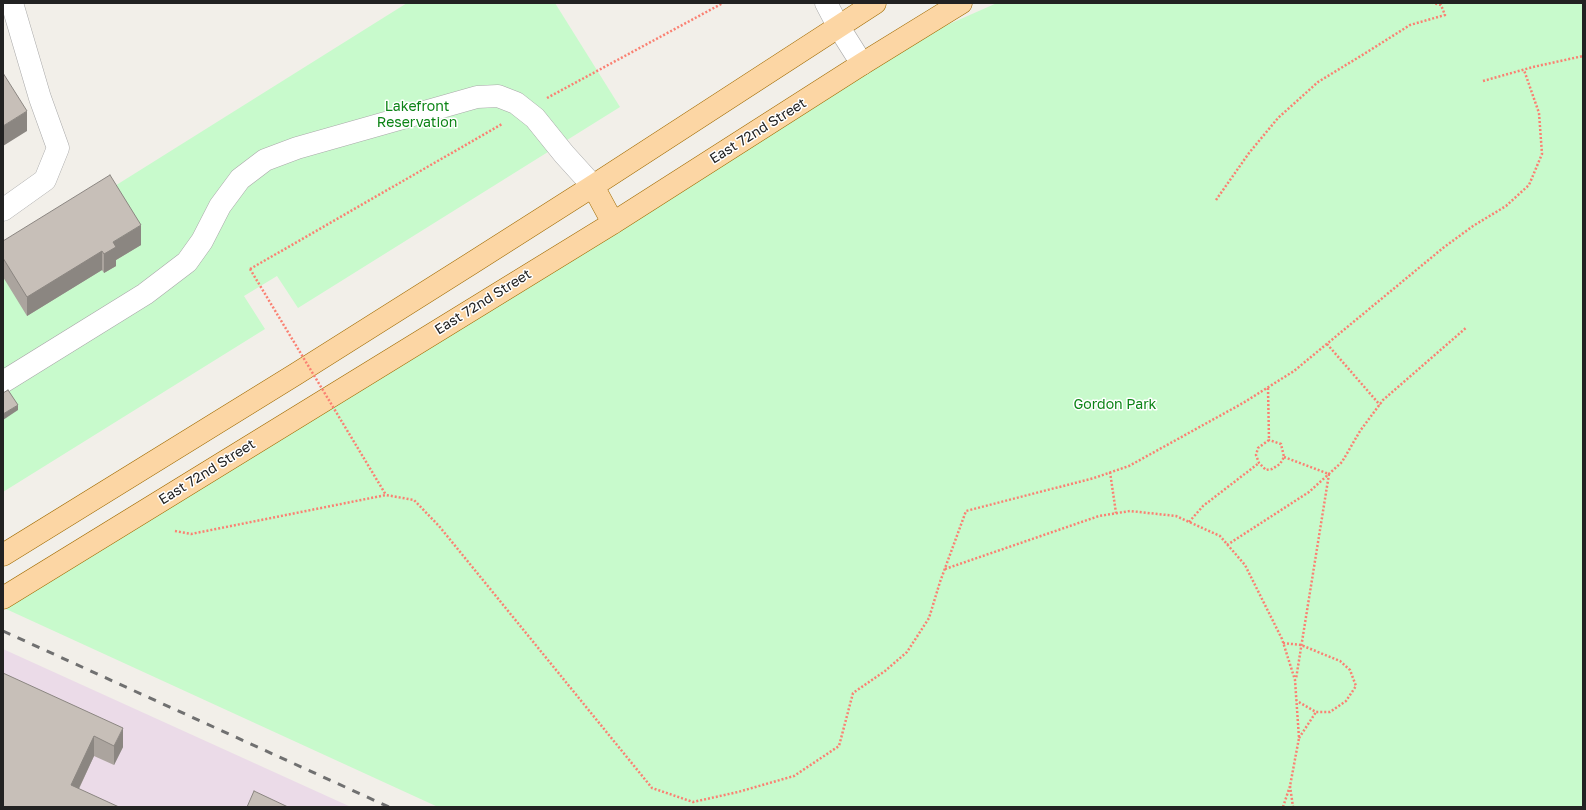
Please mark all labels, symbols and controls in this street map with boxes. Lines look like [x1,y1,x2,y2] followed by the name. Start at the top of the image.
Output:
[707,95,809,167] street label: East 72nd Street
[377,99,457,132] park label: Lakefront Reservation
[432,266,534,338] street label: East 72nd Street
[1073,397,1157,413] park label: Gordon Park
[156,436,258,508] street label: East 72nd Street

